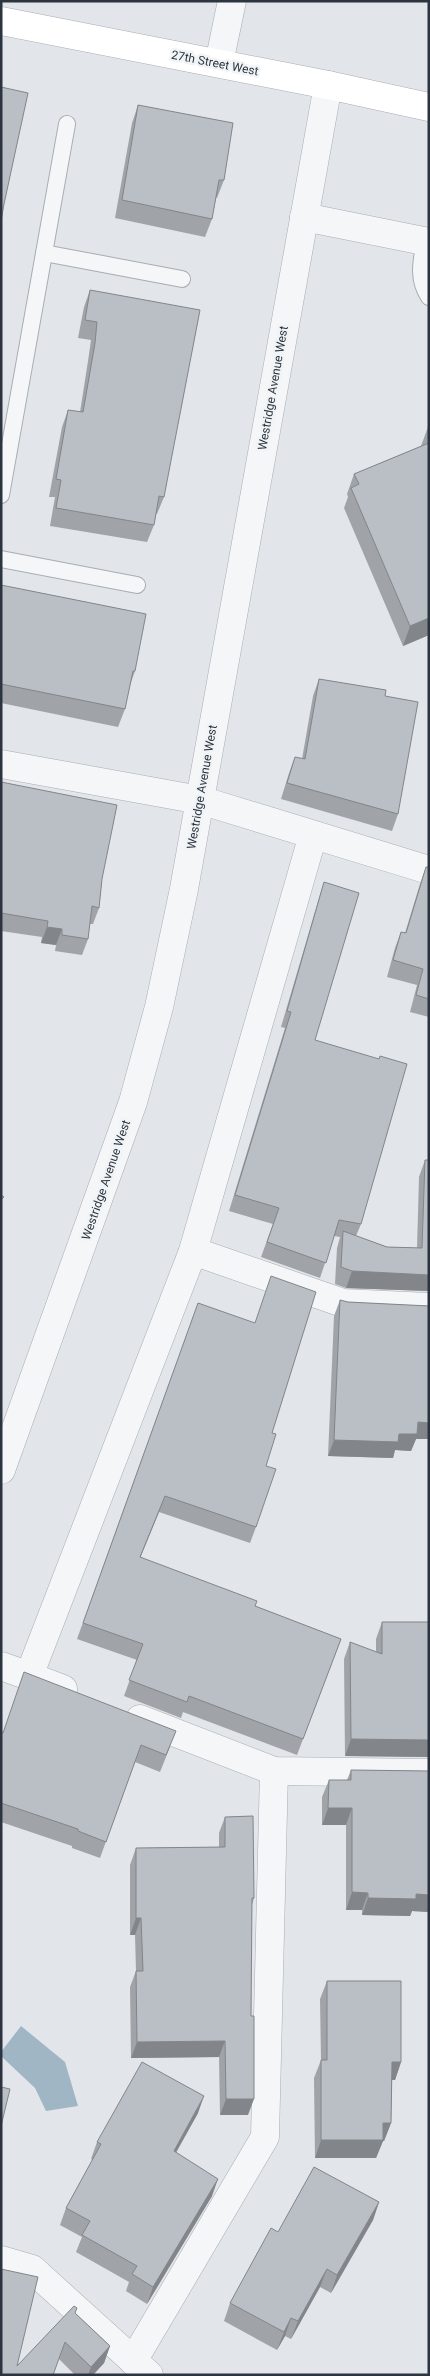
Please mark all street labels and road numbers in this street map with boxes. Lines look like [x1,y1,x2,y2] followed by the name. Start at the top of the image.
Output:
[170,48,260,78] street label: 27th Street West
[255,325,291,451] street label: Westridge Avenue West
[184,724,220,850] street label: Westridge Avenue West
[79,1118,133,1242] street label: Westridge Avenue West

